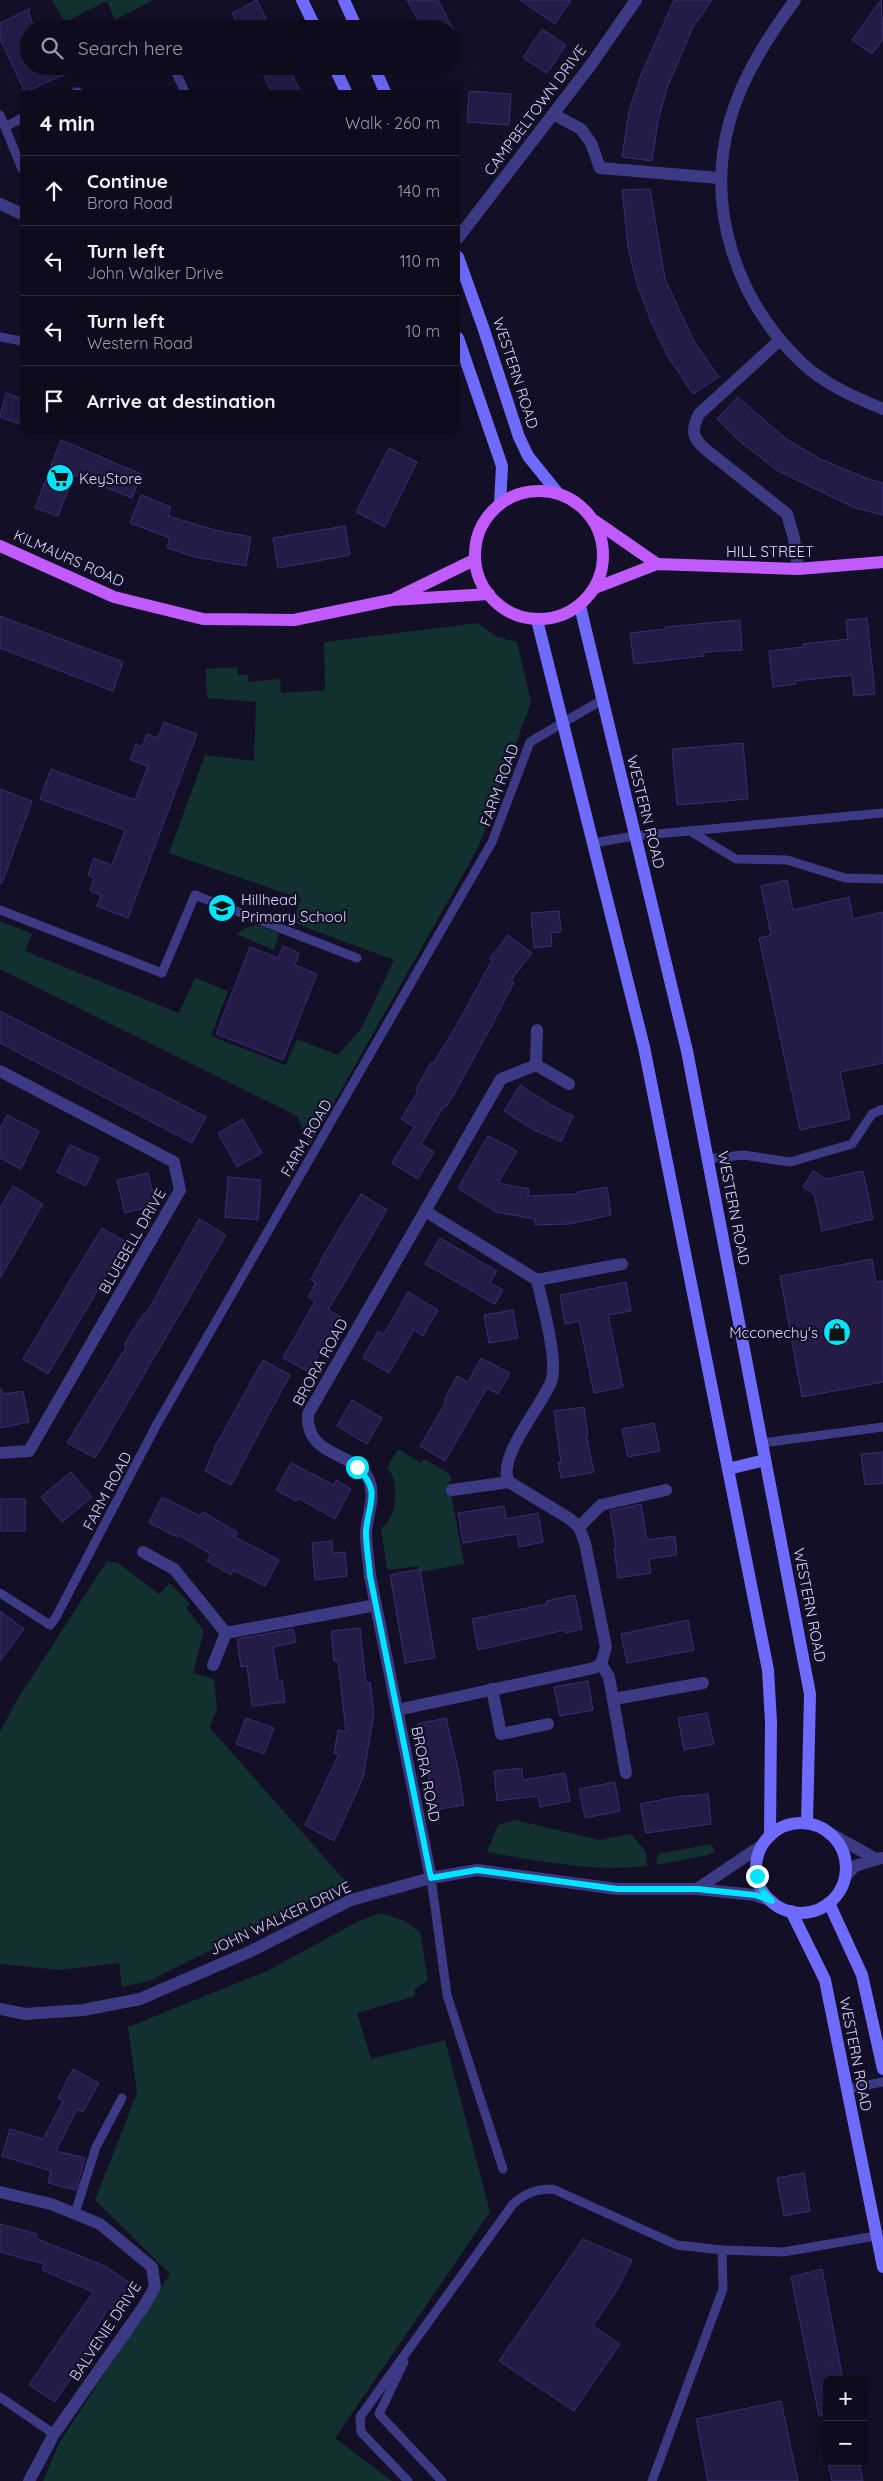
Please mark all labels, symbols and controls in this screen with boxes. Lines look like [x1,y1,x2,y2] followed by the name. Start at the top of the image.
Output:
[20,20,460,75] search box
[38,34,66,62] icon: search
[78,36,183,60] text: Search here
[480,41,590,179] street label: CAMPBELTOWN DRIVE
[40,110,95,136] text: 4 min
[345,113,440,133] text: Walk · 260 m
[87,169,168,193] text: Continue
[40,177,68,205] icon: ahead
[397,181,440,201] text: 140 m
[87,193,173,213] text: Brora Road
[87,239,165,263] text: Turn left
[40,247,68,275] icon: left
[400,251,440,271] text: 110 m
[87,263,224,283] text: John Walker Drive
[87,309,165,333] text: Turn left
[489,315,543,431] street label: WESTERN ROAD
[40,317,68,345] icon: left
[406,321,440,341] text: 10 m
[87,333,193,353] text: Western Road
[40,387,68,415] icon: arrive
[87,389,276,413] text: Arrive at destination
[45,463,75,493] supermarket icon: KeyStore
[79,469,142,488] place label: KeyStore
[11,525,127,591] street label: KILMAURS ROAD
[726,542,814,561] street label: HILL STREET
[475,741,523,829] street label: FARM ROAD
[623,753,669,871] street label: WESTERN ROAD
[241,890,346,926] place label: Hillhead Primary School
[207,893,237,923] school or university icon: Hillhead Primary School
[276,1096,336,1180] street label: FARM ROAD
[714,1149,754,1267] street label: WESTERN ROAD
[94,1185,170,1297] street label: BLUEBELL DRIVE
[288,1315,352,1409] street label: BRORA ROAD
[822,1317,852,1347] shop icon: Mcconechy's
[729,1323,818,1342] place label: Mcconechy's
[78,1448,136,1533] street label: FARM ROAD
[346,1456,369,1479] route start
[790,1546,830,1664] street label: WESTERN ROAD
[407,1725,445,1824] street label: BRORA ROAD
[746,1865,769,1888] route end
[206,1877,354,1959] street label: JOHN WALKER DRIVE
[836,1995,876,2113] street label: WESTERN ROAD
[65,2278,145,2384] street label: BALVENIE DRIVE
[823,2376,868,2466] map controls
[823,2376,868,2421] button: +
[823,2421,868,2466] button: −

